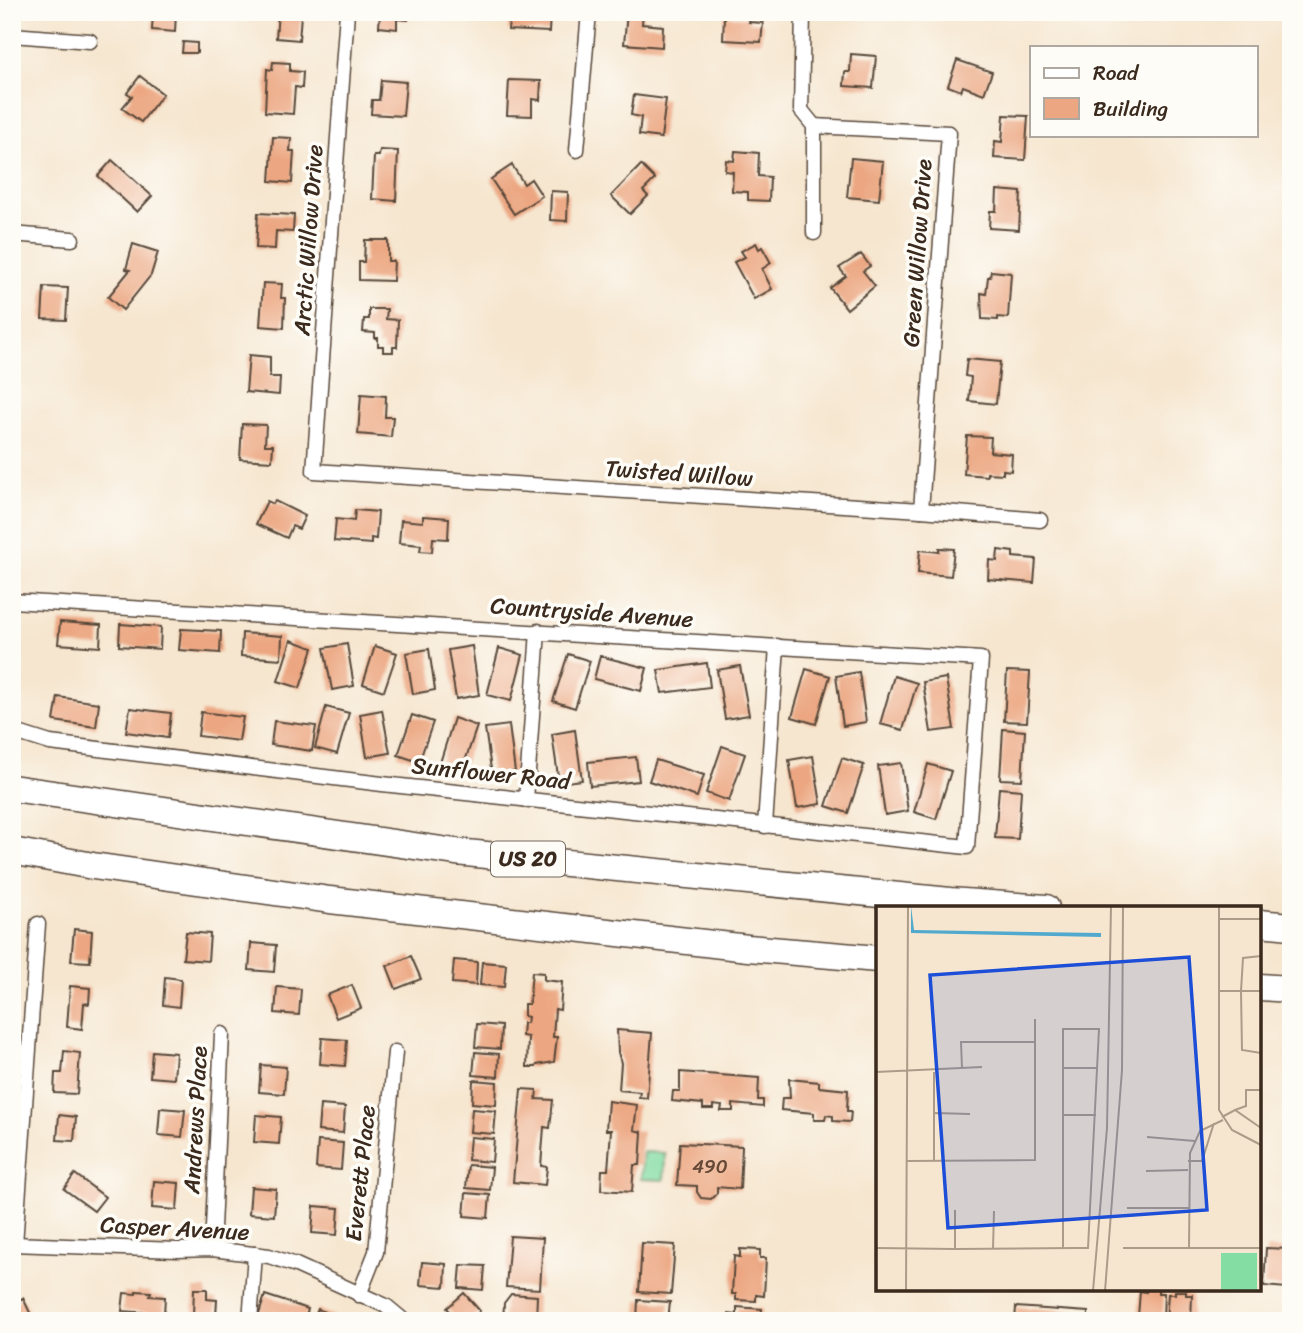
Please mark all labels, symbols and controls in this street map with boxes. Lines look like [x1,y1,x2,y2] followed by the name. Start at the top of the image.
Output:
[1030,46,1258,136] legend
[1093,54,1140,92] text: Road
[1093,90,1169,128] text: Building
[281,143,336,338] street label: Arctic Willow Drive
[890,158,945,348] street label: Green Willow Drive
[604,448,755,499] street label: Twisted Willow
[489,585,695,640] street label: Countryside Avenue
[410,745,574,802] street label: Sunflower Road
[491,842,565,876] road number: US 20
[876,906,1261,1291] inset map
[171,1045,220,1196] street label: Andrews Place
[333,1103,388,1243] street label: Everett Place
[692,1150,728,1183] house number: 490
[99,1204,251,1253] street label: Casper Avenue

